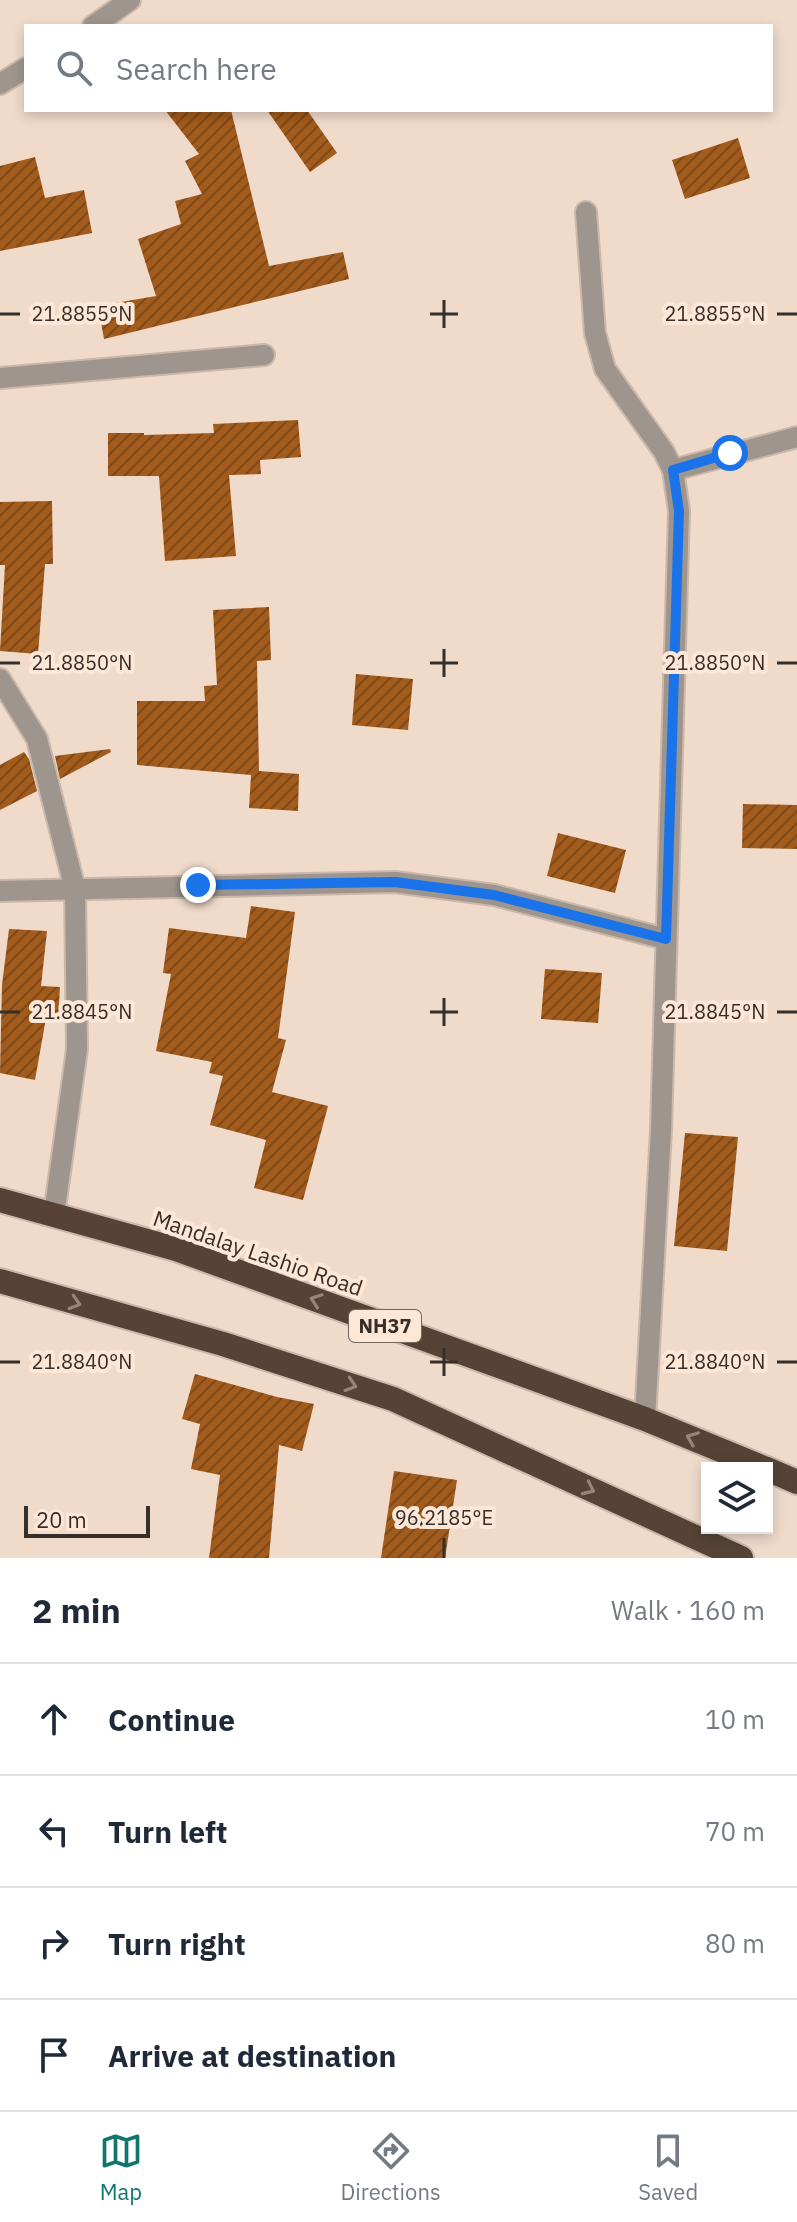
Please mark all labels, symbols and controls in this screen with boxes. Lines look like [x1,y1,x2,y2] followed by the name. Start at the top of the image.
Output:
[24,24,773,112] search box
[52,46,96,90] icon: search
[116,49,277,88] text: Search here
[32,300,132,327] text: 21.8855°N
[665,300,765,327] text: 21.8855°N
[712,435,748,471] route start
[32,649,132,676] text: 21.8850°N
[665,649,765,676] text: 21.8850°N
[180,867,216,903] route end
[32,998,132,1025] text: 21.8845°N
[665,998,765,1025] text: 21.8845°N
[149,1203,367,1302] street label: Mandalay Lashio Road
[67,1294,81,1310] one-way arrow
[310,1294,324,1310] one-way arrow
[349,1310,421,1342] road number: NH37
[32,1348,132,1375] text: 21.8840°N
[665,1348,765,1375] text: 21.8840°N
[343,1376,357,1392] one-way arrow
[686,1432,700,1448] one-way arrow
[701,1462,773,1534] map controls
[701,1462,773,1534] button: layers
[580,1479,595,1495] one-way arrow
[24,1502,150,1538] scale bar
[395,1504,493,1531] text: 96.2185°E
[36,1505,87,1534] text: 20 m
[32,1588,121,1632] text: 2 min
[611,1593,765,1627] text: Walk · 160 m
[32,1697,76,1741] icon: ahead
[108,1700,235,1739] text: Continue
[705,1702,765,1736] text: 10 m
[32,1809,76,1853] icon: left
[108,1812,227,1851] text: Turn left
[705,1814,765,1848] text: 70 m
[32,1921,76,1965] icon: right
[108,1924,246,1963] text: Turn right
[705,1926,765,1960] text: 80 m
[32,2033,76,2077] icon: arrive
[108,2036,396,2075] text: Arrive at destination
[99,2129,143,2206] tab: Map
[341,2129,441,2206] tab: Directions
[638,2129,698,2206] tab: Saved

